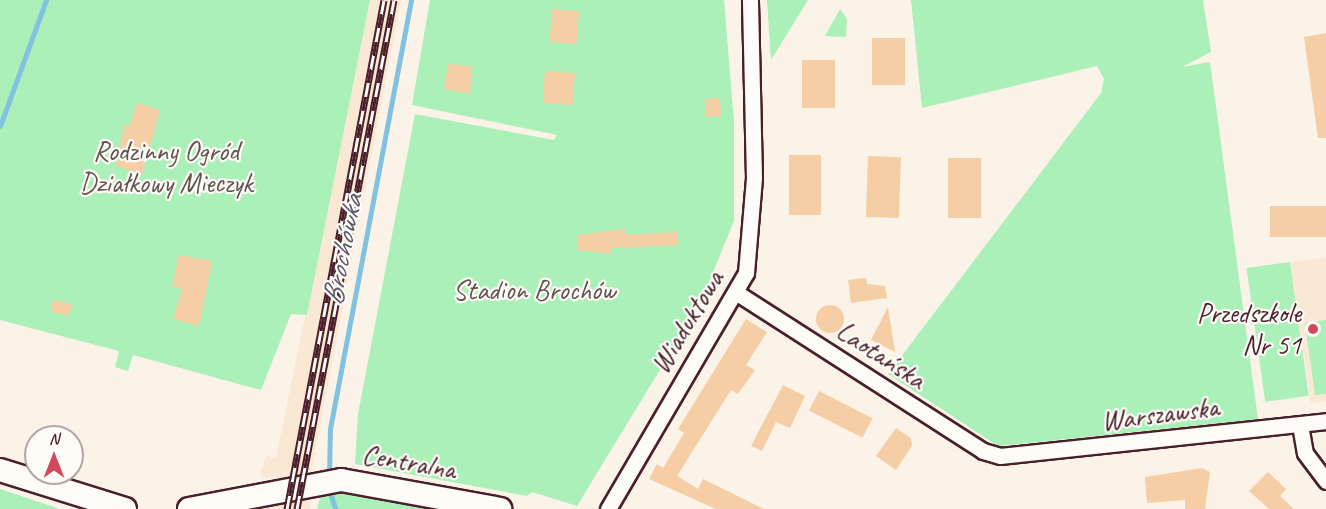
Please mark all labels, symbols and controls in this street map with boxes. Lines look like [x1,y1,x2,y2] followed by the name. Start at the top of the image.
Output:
[79,134,253,200] park label: Rodzinny Ogród Działkowy Mieczyk
[314,192,370,308] water label: Brochówka
[643,265,731,379] street label: Wiaduktowa
[453,273,615,307] park label: Stadion Brochów
[1197,296,1301,362] place label: Przedszkole Nr 51
[830,314,932,396] street label: Laotańska
[1306,322,1320,336] marker: Przedszkole Nr 51
[1099,390,1221,438] street label: Warszawska
[24,425,84,485] north arrow
[49,429,59,449] text: N
[360,437,458,487] street label: Centralna

